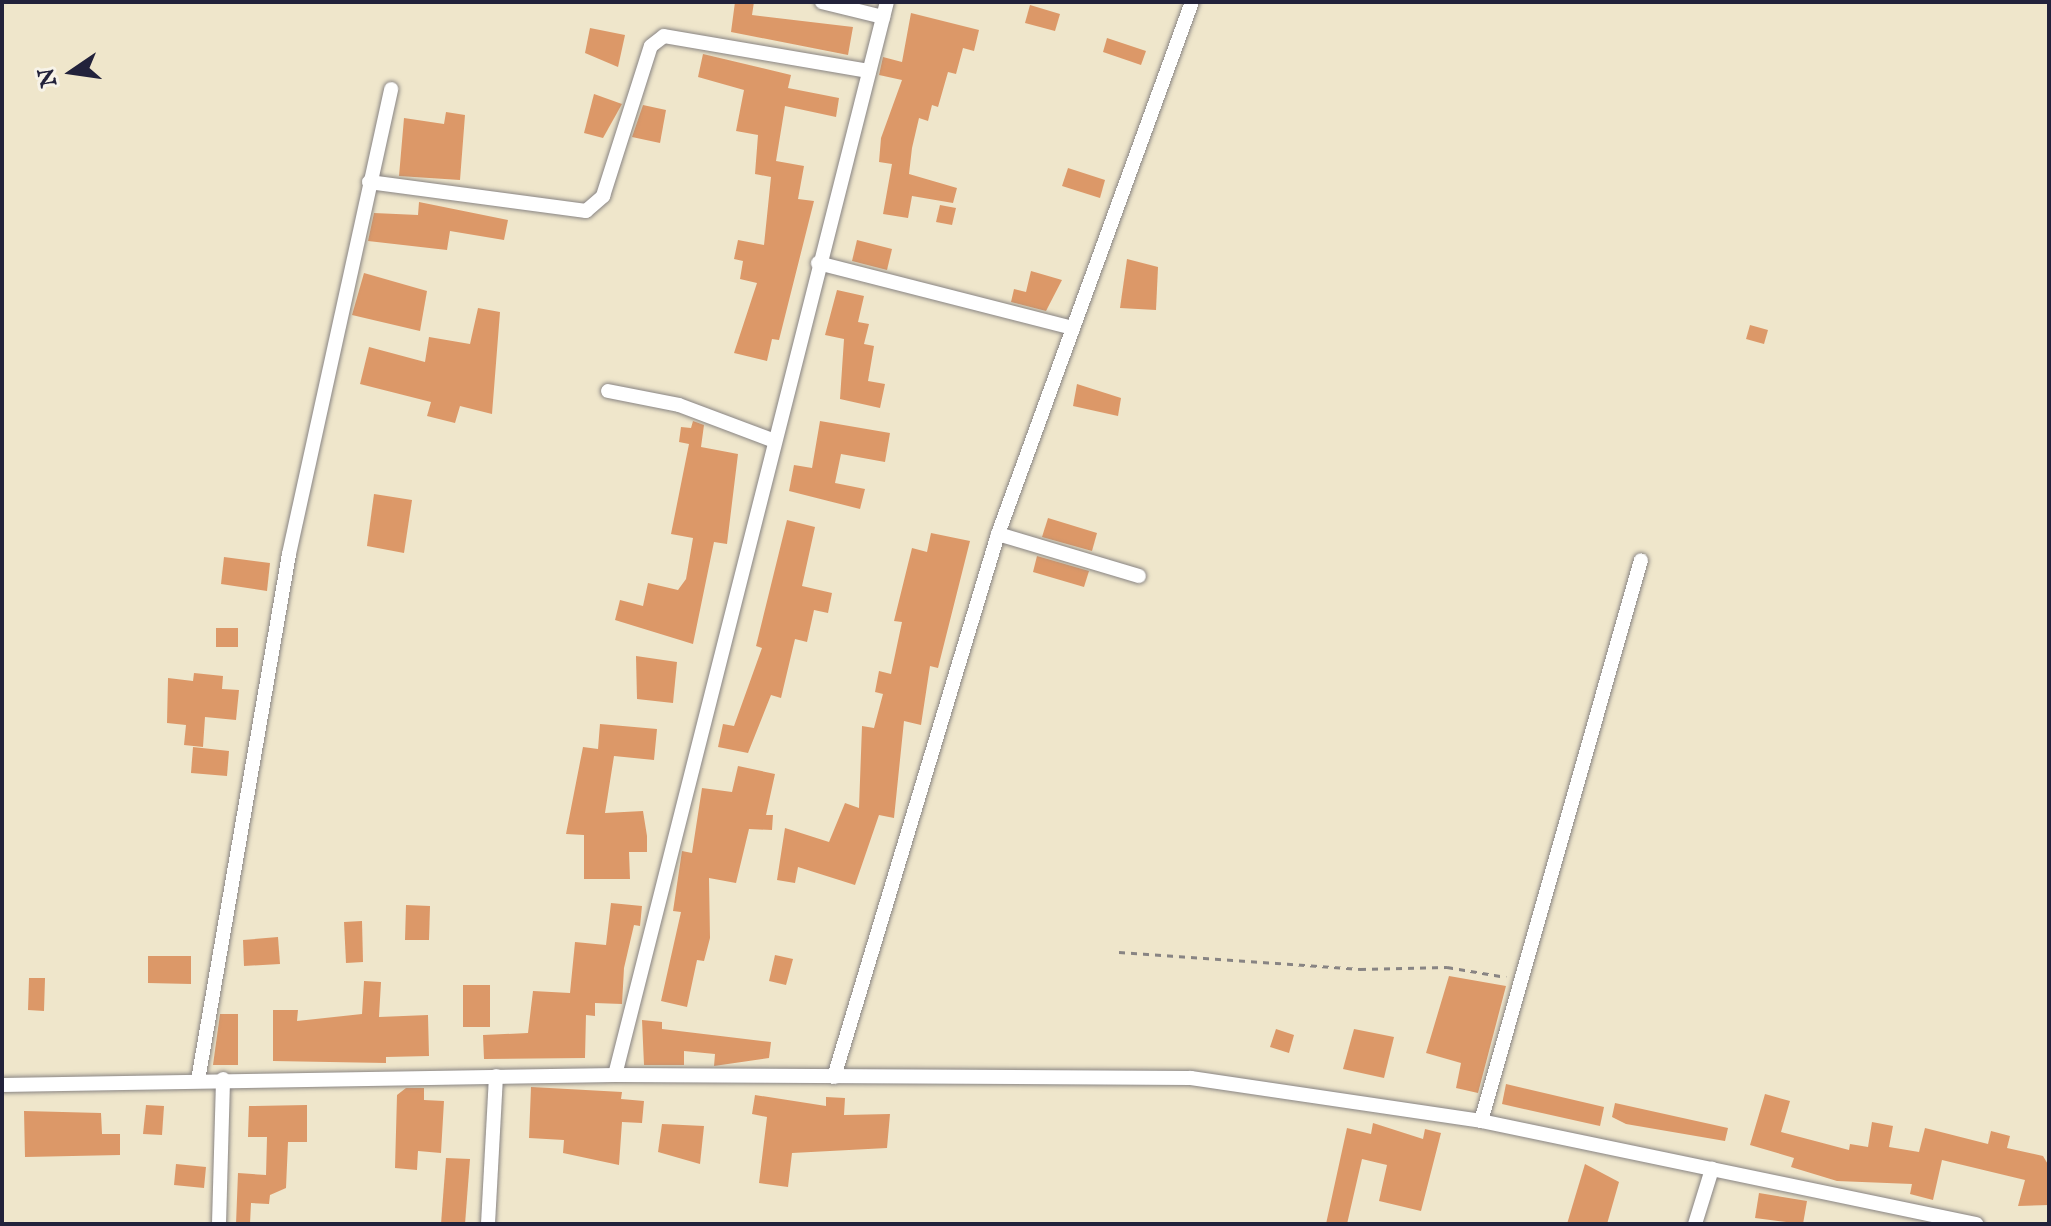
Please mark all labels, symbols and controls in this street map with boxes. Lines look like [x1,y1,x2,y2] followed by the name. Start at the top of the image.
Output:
[32,32,112,112] north arrow
[33,65,64,90] text: N

